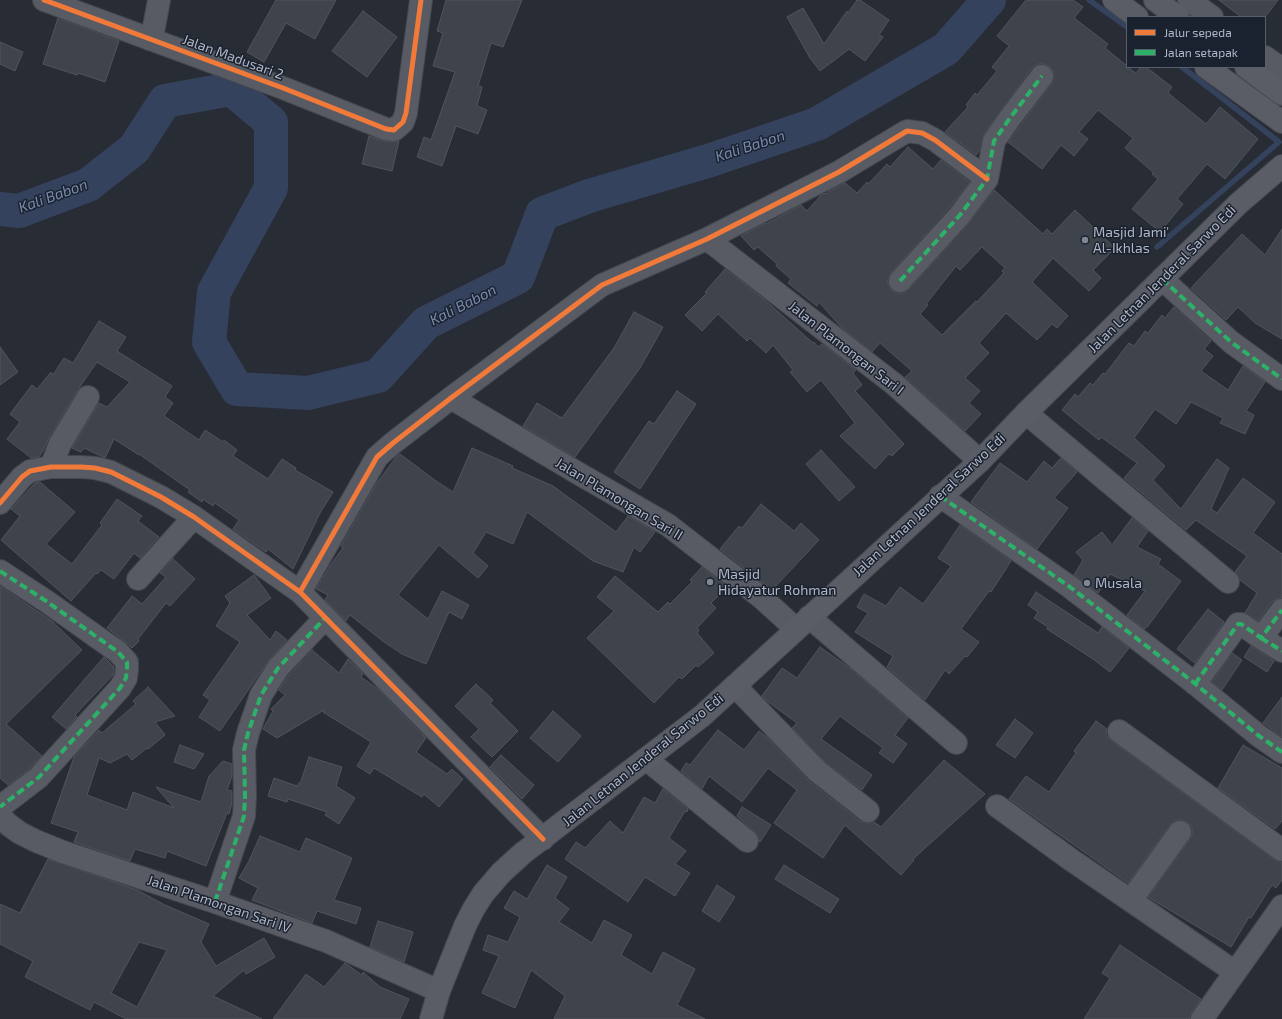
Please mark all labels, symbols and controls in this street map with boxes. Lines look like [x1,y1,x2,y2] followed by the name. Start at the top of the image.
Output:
[1126,16,1266,68] legend
[1164,25,1232,39] text: Jalur sepeda
[180,31,286,83] street label: Jalan Madusari 2
[1164,45,1238,59] text: Jalan setapak
[713,126,787,166] water label: Kali Babon
[16,175,90,217] water label: Kali Babon
[1085,202,1239,356] street label: Jalan Letnan Jenderal Sarwo Edi
[1093,224,1169,256] place label: Masjid Jami' Al-Ikhlas
[1080,235,1090,245] marker: Masjid Jami' Al-Ikhlas
[427,281,499,329] water label: Kali Babon
[785,298,907,398] street label: Jalan Plamongan Sari I
[849,430,1009,580] street label: Jalan Letnan Jenderal Sarwo Edi
[552,454,686,544] street label: Jalan Plamongan Sari II
[718,566,836,598] place label: Masjid Hidayatur Rohman
[1095,575,1142,591] place label: Musala
[705,577,715,587] marker: Masjid Hidayatur Rohman
[1082,578,1092,588] marker: Musala
[559,690,727,830] street label: Jalan Letnan Jenderal Sarwo Edi
[145,872,293,936] street label: Jalan Plamongan Sari IV

